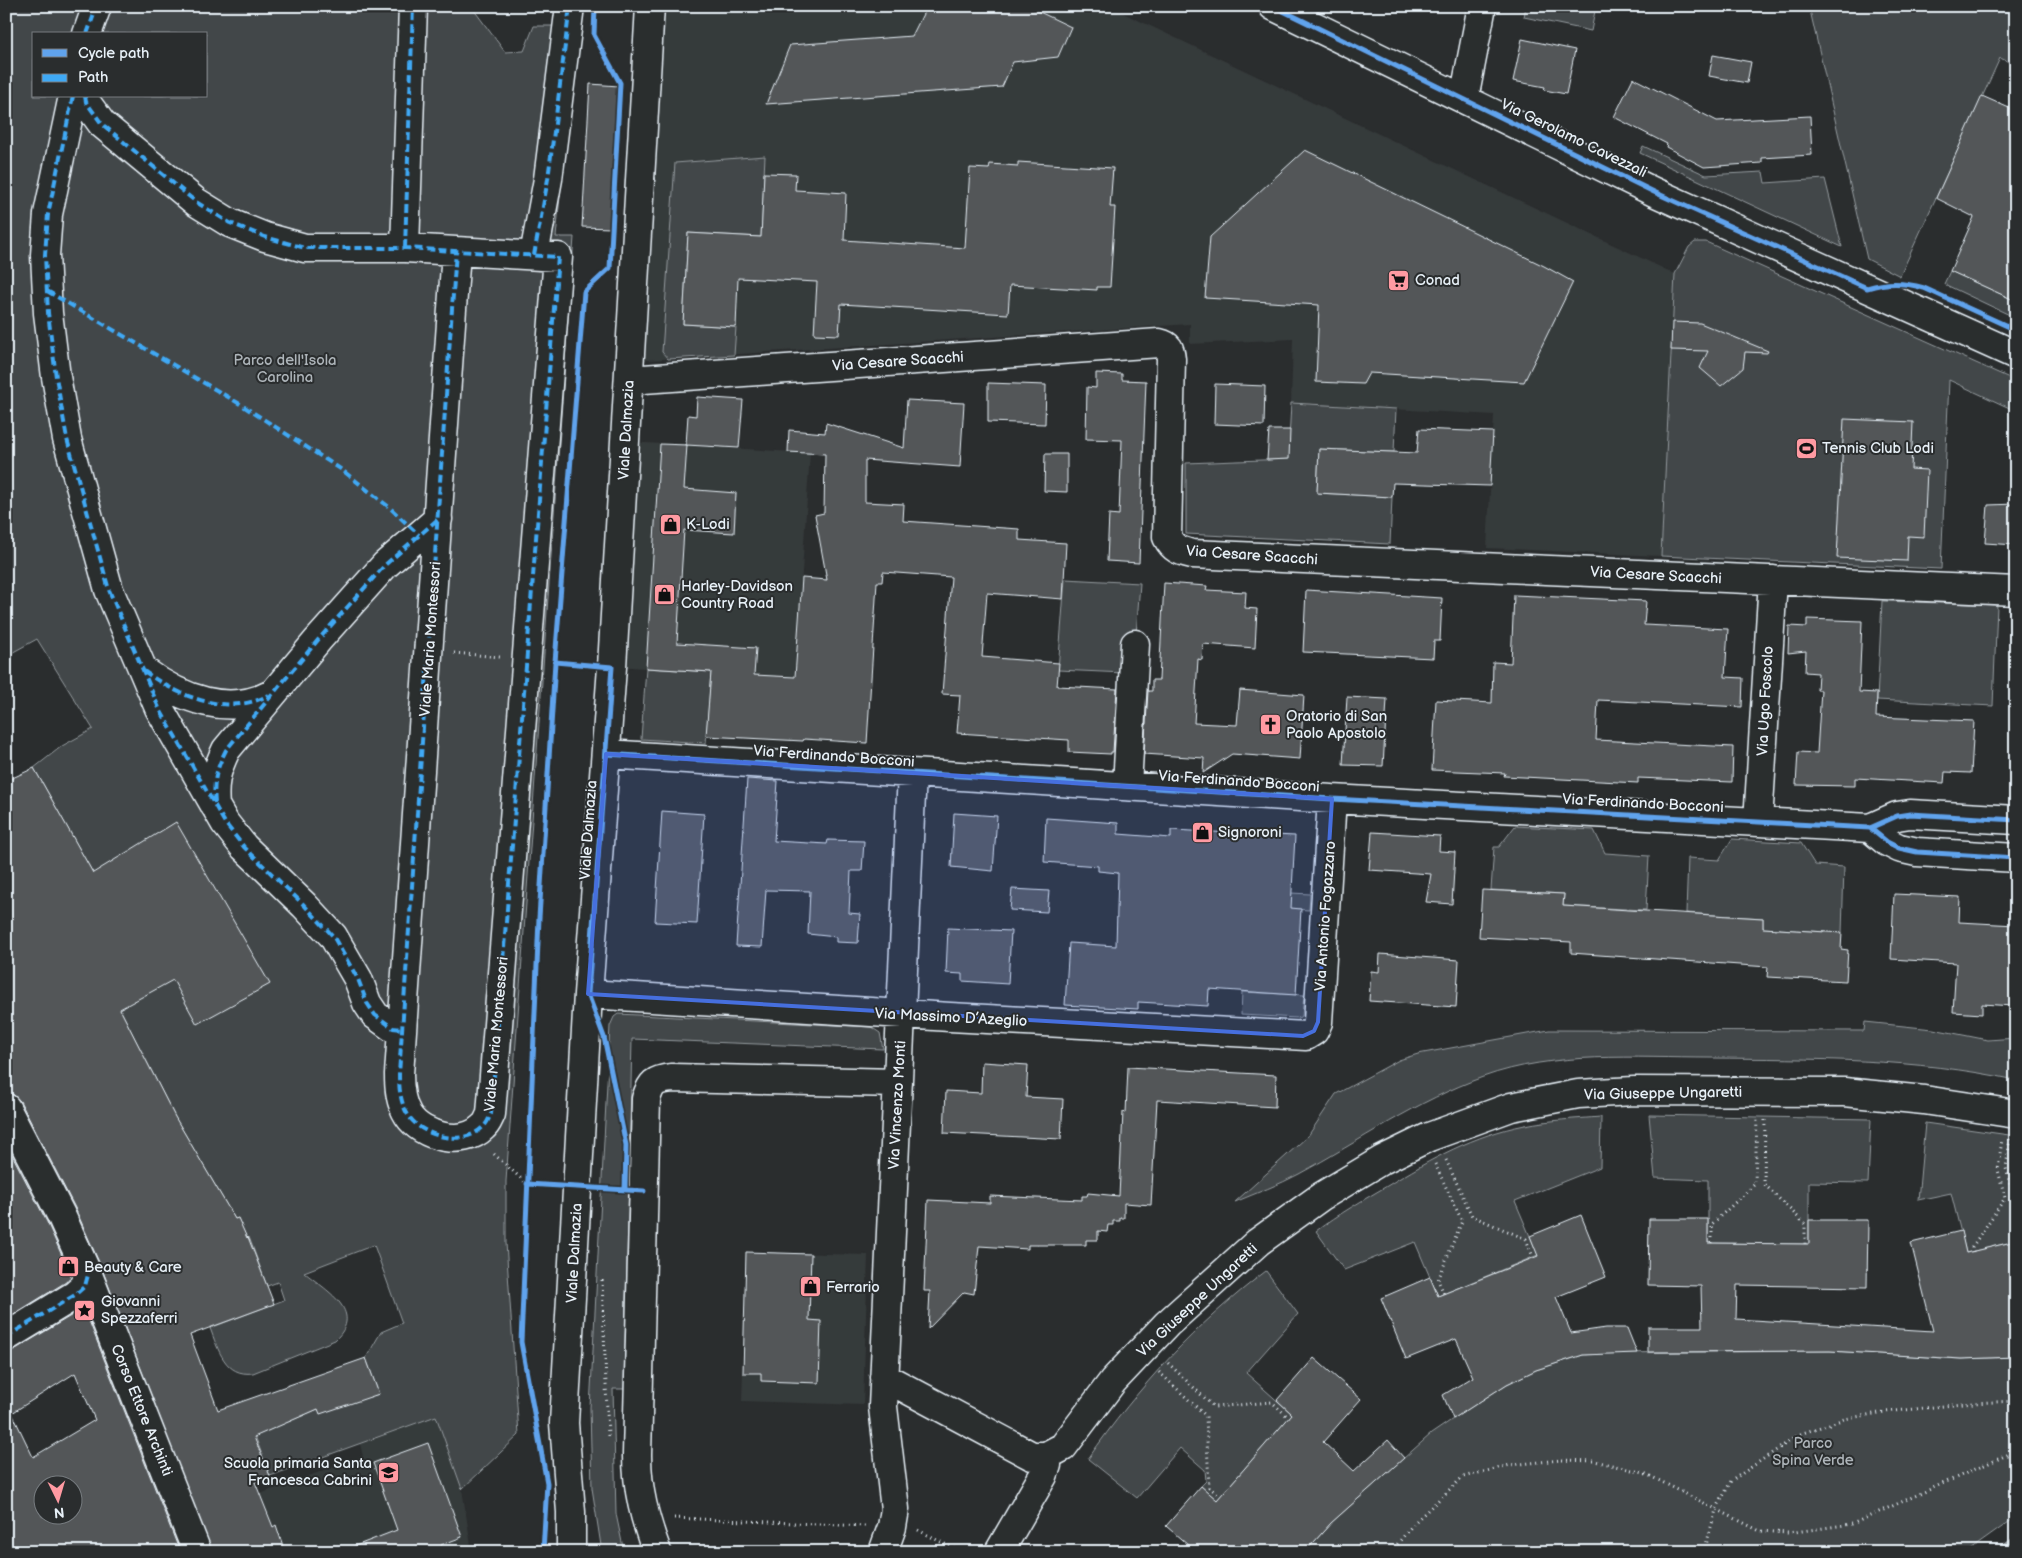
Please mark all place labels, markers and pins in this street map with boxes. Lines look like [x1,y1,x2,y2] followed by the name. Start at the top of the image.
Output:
[1387,268,1411,292] supermarket icon: Conad
[1415,271,1460,290] place label: Conad
[1794,436,1818,460] sports icon: Tennis Club Lodi
[1822,439,1934,458] place label: Tennis Club Lodi
[658,512,682,536] shop icon: K-Lodi
[686,515,730,534] place label: K-Lodi
[681,577,793,613] place label: Harley-Davidson Country Road
[653,583,677,607] shop icon: Harley-Davidson Country Road
[1286,707,1387,743] place label: Oratorio di San Paolo Apostolo
[1258,713,1282,737] church icon: Oratorio di San Paolo Apostolo
[1190,820,1214,844] shop icon: Signoroni
[1218,823,1282,842] place label: Signoroni
[56,1255,80,1279] shop icon: Beauty & Care
[84,1258,182,1277] place label: Beauty & Care
[798,1275,822,1299] shop icon: Ferrario
[826,1278,880,1297] place label: Ferrario
[101,1292,178,1328] place label: Giovanni Spezzaferri
[73,1298,97,1322] place icon: Giovanni Spezzaferri
[224,1454,372,1490] place label: Scuola primaria Santa Francesca Cabrini
[376,1460,400,1484] school or university icon: Scuola primaria Santa Francesca Cabrini

